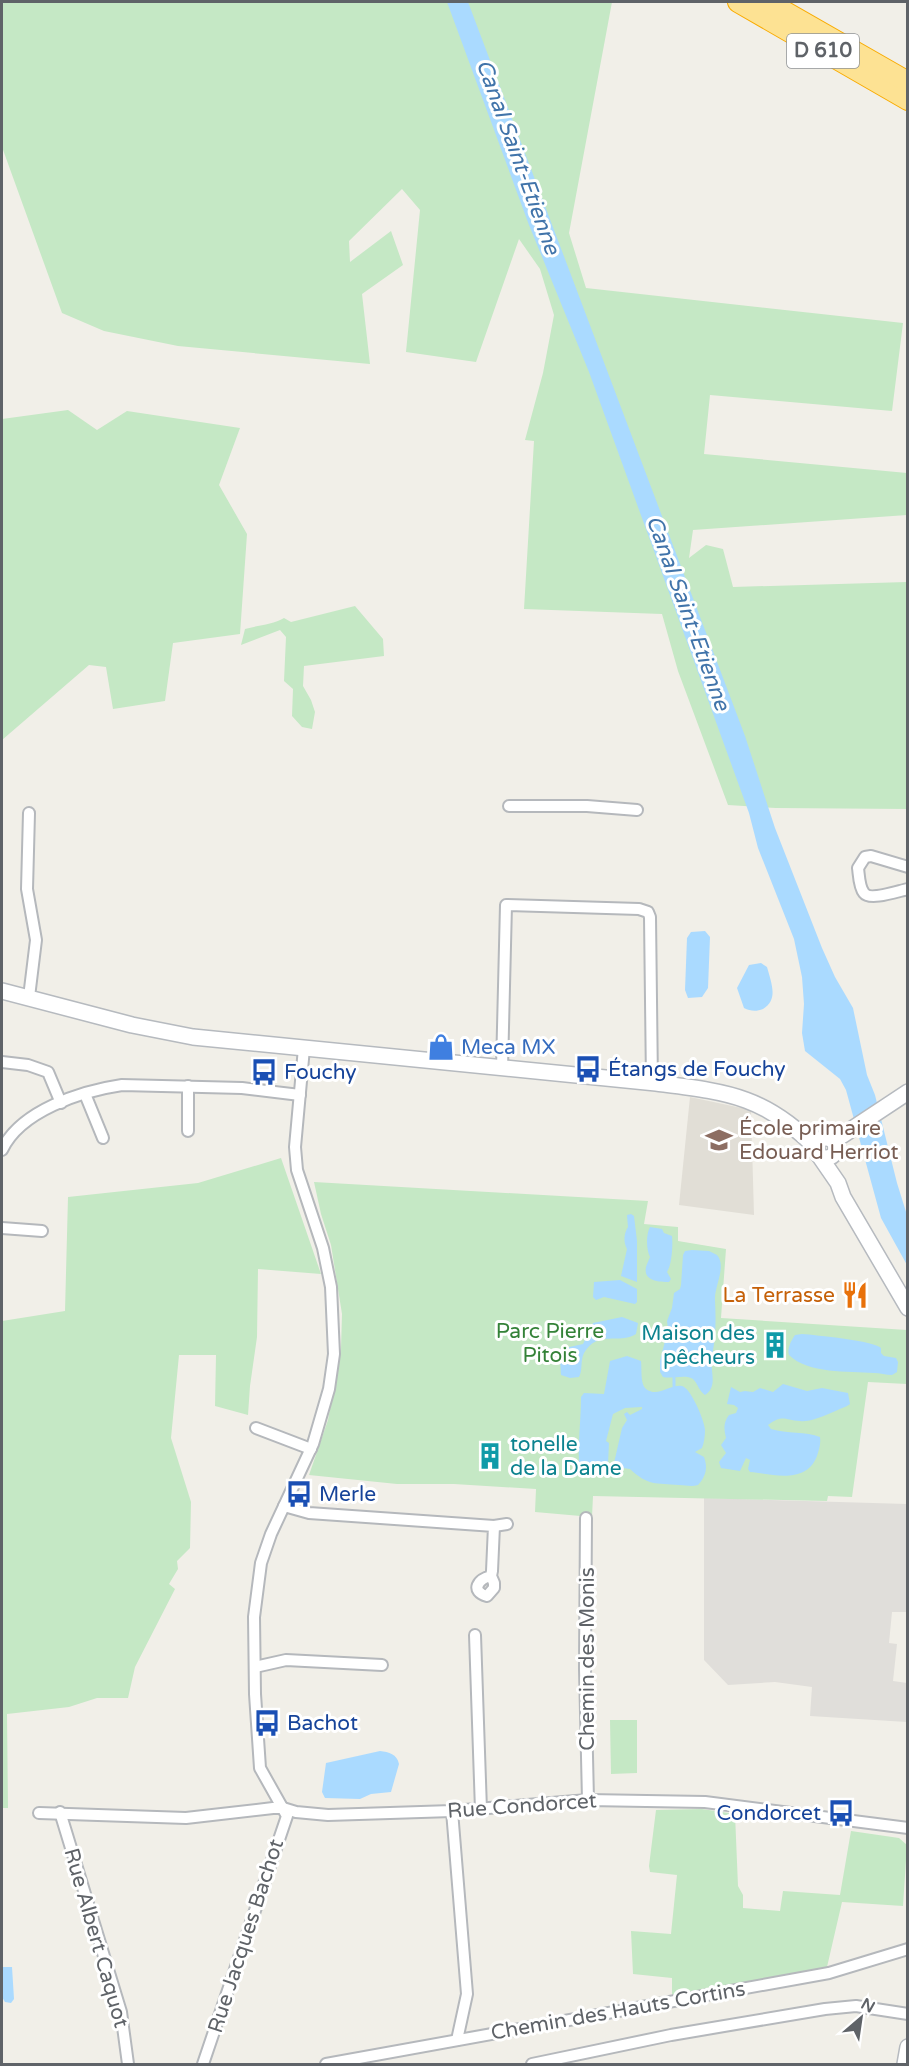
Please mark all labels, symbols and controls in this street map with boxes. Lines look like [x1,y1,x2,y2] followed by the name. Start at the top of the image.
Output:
[787,34,859,68] road number: D 610
[471,56,566,260] water label: Canal Saint-Etienne
[641,512,736,716] water label: Canal Saint-Etienne
[426,1032,456,1062] shop icon: Meca MX
[461,1035,556,1060] place label: Meca MX
[573,1054,603,1084] bus stop icon: Étangs de Fouchy
[249,1057,279,1087] bus stop icon: Fouchy
[608,1057,786,1082] place label: Étangs de Fouchy
[284,1060,357,1085] place label: Fouchy
[739,1116,899,1165] place label: École primaire Edouard Herriot
[704,1125,734,1155] school or university icon: École primaire Edouard Herriot
[840,1280,870,1310] restaurant icon: La Terrasse
[722,1283,835,1308] place label: La Terrasse
[496,1319,604,1368] park label: Parc Pierre Pitois
[641,1321,755,1370] place label: Maison des pêcheurs
[760,1330,790,1360] building icon: Maison des pêcheurs
[510,1432,622,1481] place label: tonelle de la Dame
[475,1441,505,1471] building icon: tonelle de la Dame
[284,1479,314,1509] bus stop icon: Merle
[319,1482,376,1507] place label: Merle
[575,1567,600,1751] street label: Chemin des Monis
[252,1708,282,1738] bus stop icon: Bachot
[287,1711,358,1736] place label: Bachot
[446,1788,598,1824] street label: Rue Condorcet
[826,1798,856,1828] bus stop icon: Condorcet
[716,1801,821,1826] place label: Condorcet
[203,1836,289,2036] street label: Rue Jacques Bachot
[58,1845,134,2031] street label: Rue Albert Caquot
[489,1976,747,2046] street label: Chemin des Hauts Cortins
[831,1988,891,2048] north arrow
[857,1994,878,2018] text: N

